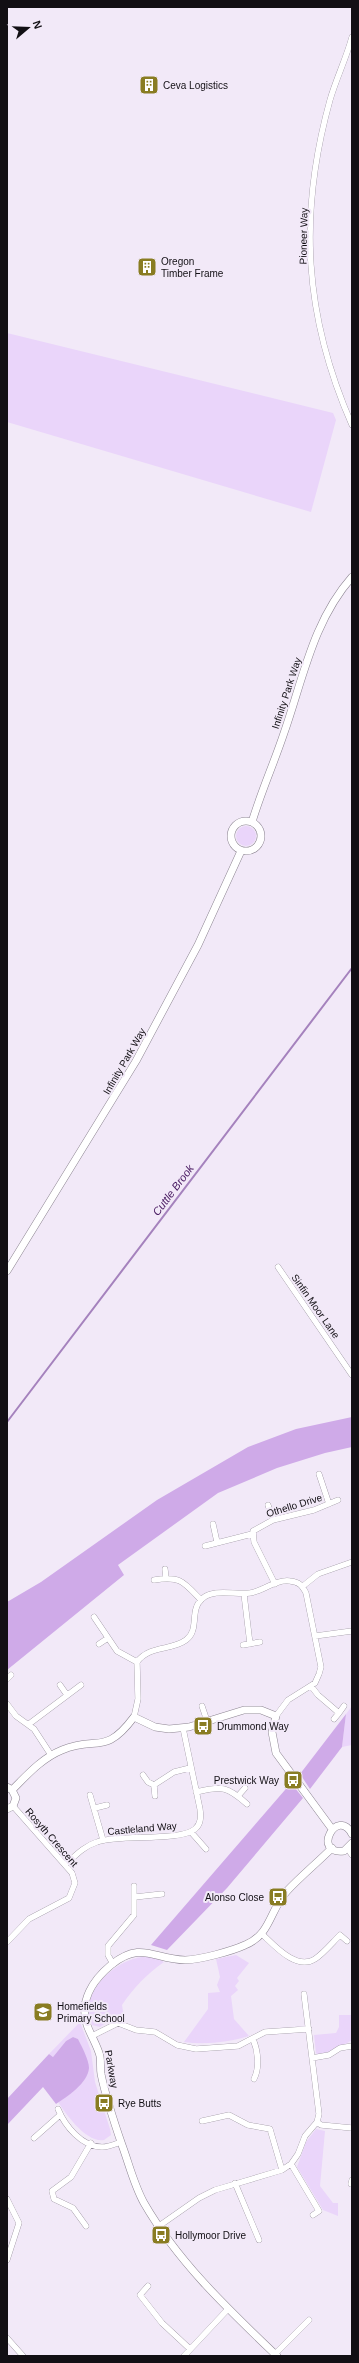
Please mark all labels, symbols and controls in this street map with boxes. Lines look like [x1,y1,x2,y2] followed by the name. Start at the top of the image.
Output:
[8,8,48,48] north arrow
[30,19,44,31] text: N
[138,74,160,96] building icon: Ceva Logistics
[163,80,228,91] place label: Ceva Logistics
[298,207,309,265] street label: Pioneer Way
[136,256,158,278] building icon: Oregon Timber Frame
[161,256,224,279] place label: Oregon Timber Frame
[270,656,303,730] street label: Infinity Park Way
[101,1026,148,1096] street label: Infinity Park Way
[150,1162,196,1218] water label: Cuttle Brook
[289,1272,342,1341] street label: Sinfin Moor Lane
[265,1492,324,1519] street label: Othello Drive
[192,1715,214,1737] bus stop icon: Drummond Way
[217,1721,289,1732] place label: Drummond Way
[282,1769,304,1791] bus stop icon: Prestwick Way
[214,1775,279,1786] place label: Prestwick Way
[23,1806,80,1869] street label: Rosyth Crescent
[107,1820,177,1837] street label: Castleland Way
[267,1886,289,1908] bus stop icon: Alonso Close
[205,1892,264,1903] place label: Alonso Close
[32,2001,54,2023] school or university icon: Homefields Primary School
[57,2001,125,2024] place label: Homefields Primary School
[103,2049,120,2089] street label: Parkway
[93,2092,115,2114] bus stop icon: Rye Butts
[118,2098,161,2109] place label: Rye Butts
[150,2224,172,2246] bus stop icon: Hollymoor Drive
[175,2230,247,2241] place label: Hollymoor Drive

